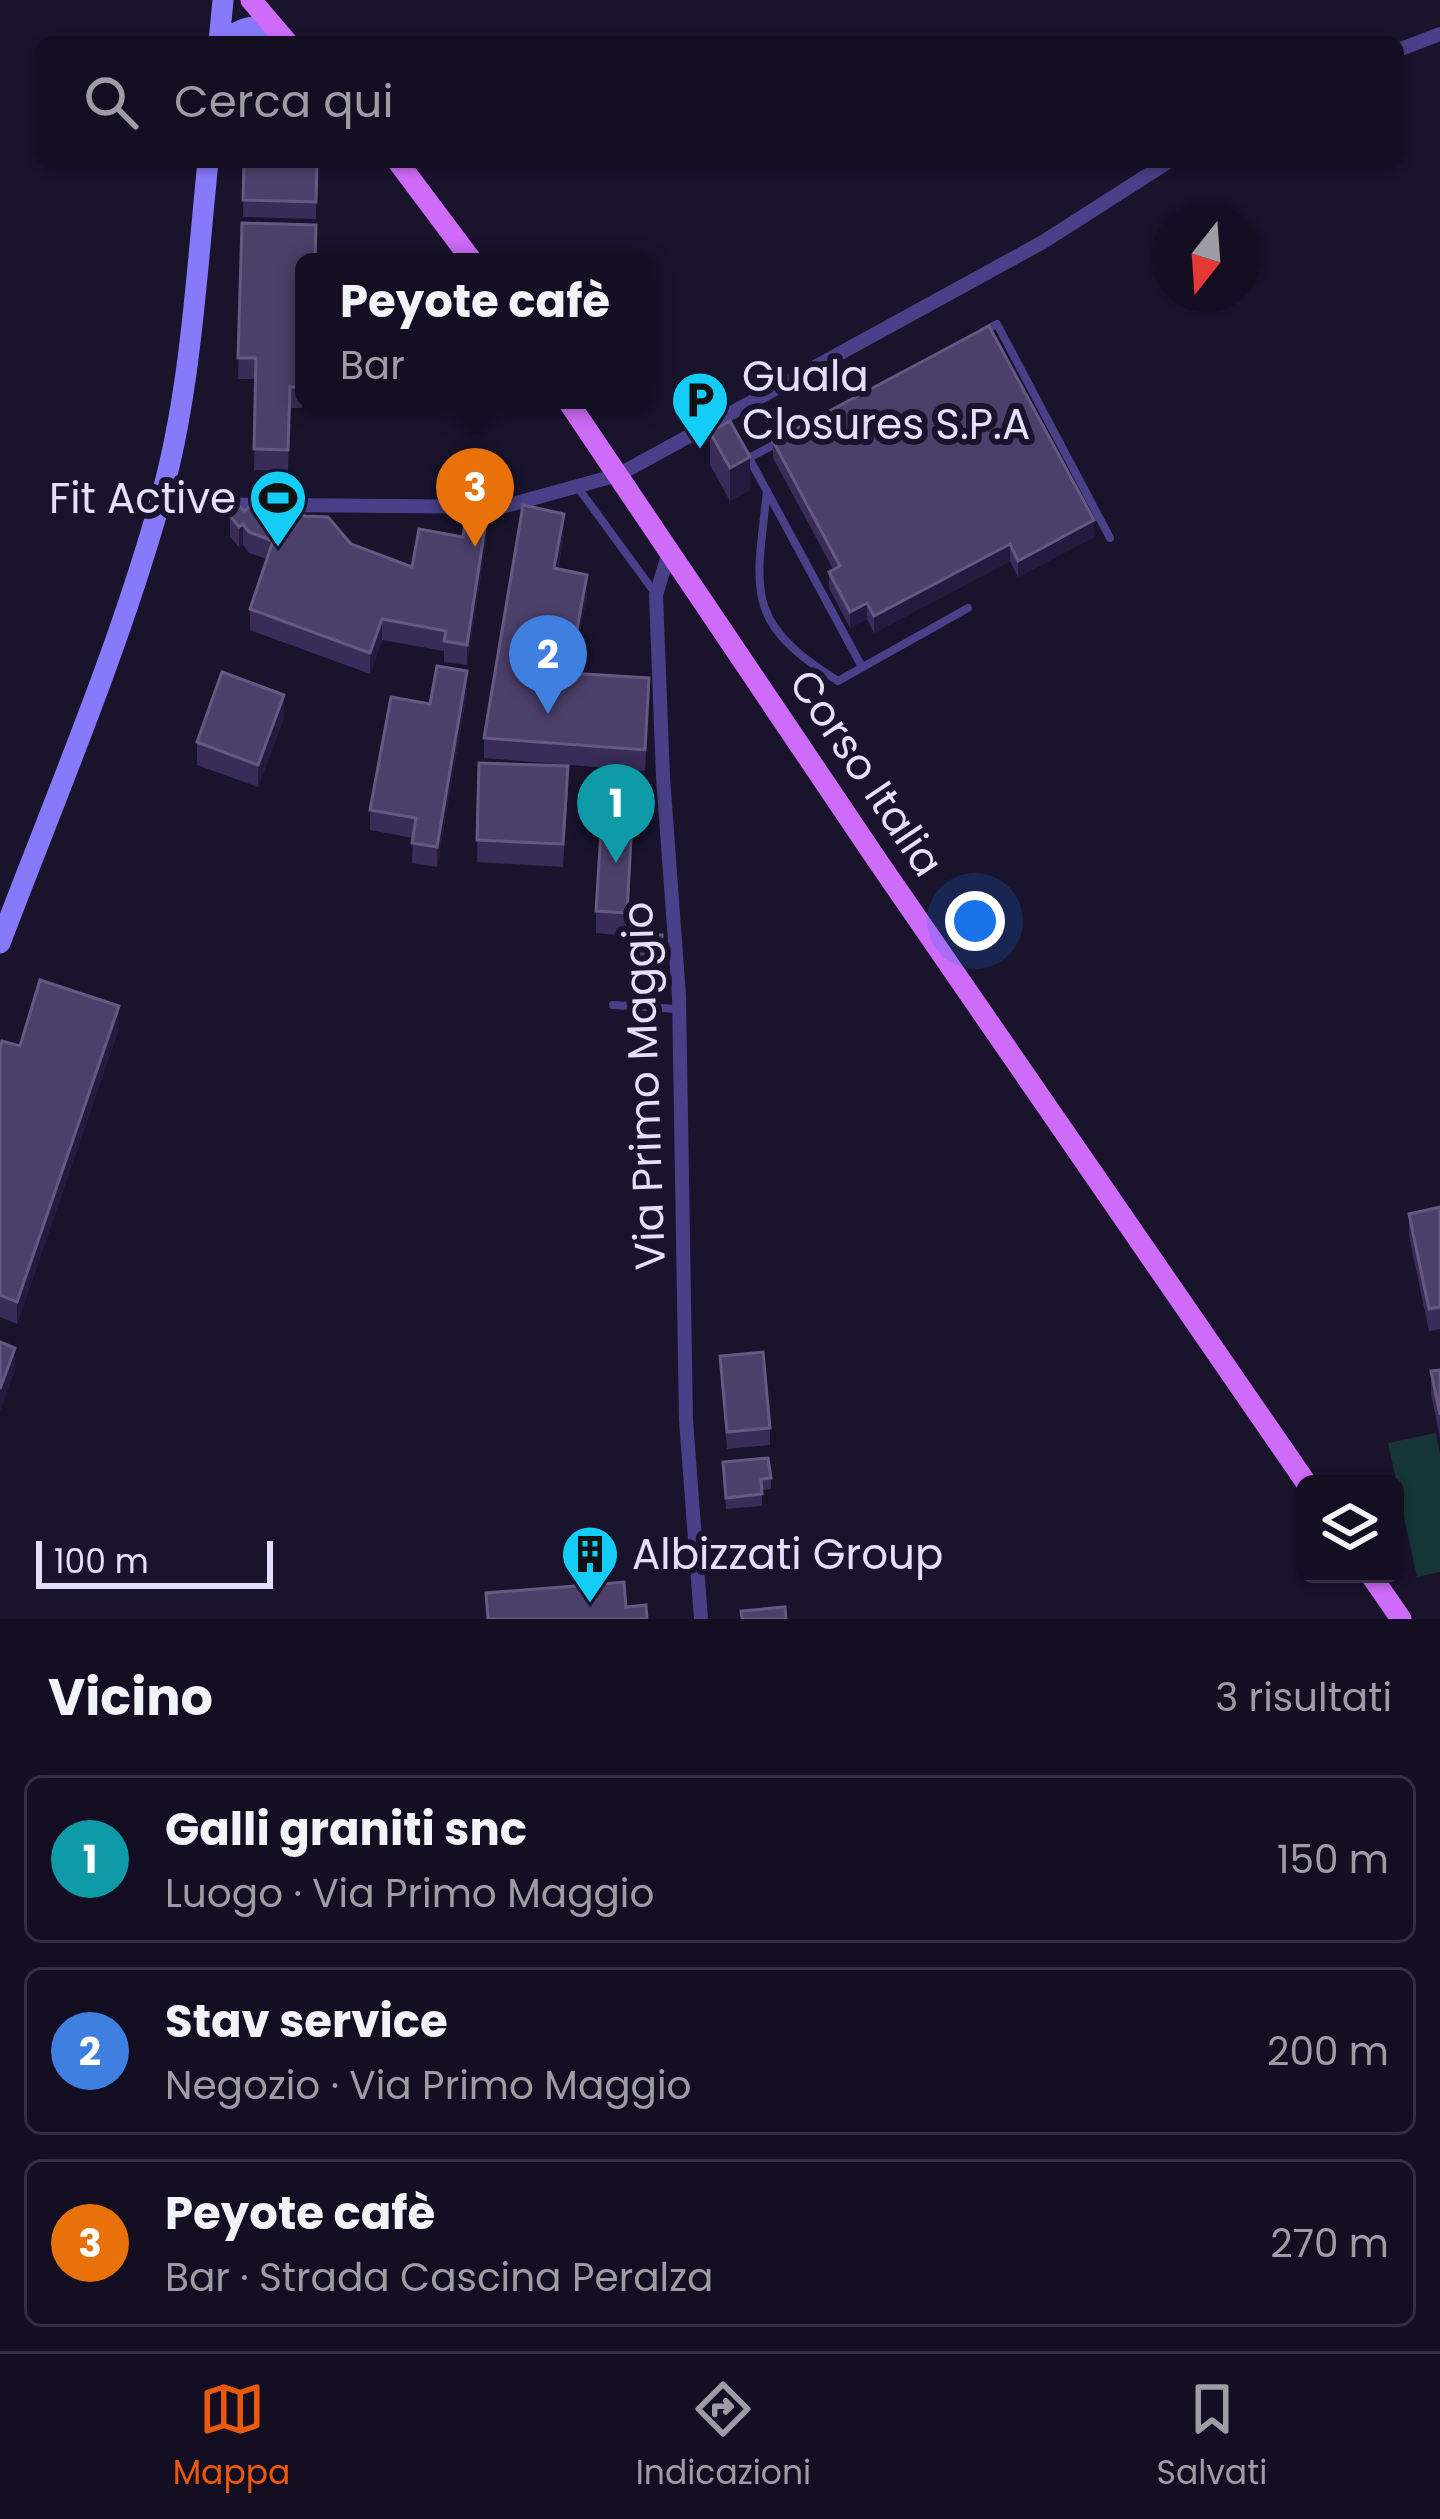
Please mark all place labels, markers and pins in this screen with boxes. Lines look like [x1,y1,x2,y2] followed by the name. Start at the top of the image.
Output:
[742,347,1030,454] place label: Guala Closures S.P.A
[669,369,731,451] parking icon: Guala Closures S.P.A
[436,448,514,547] pin: 3
[247,467,309,549] sports icon: Fit Active
[49,469,236,528] place label: Fit Active
[509,615,587,714] pin: 2
[577,764,655,863] pin: 1
[559,1523,621,1605] building icon: Albizzati Group
[632,1525,943,1584] place label: Albizzati Group

